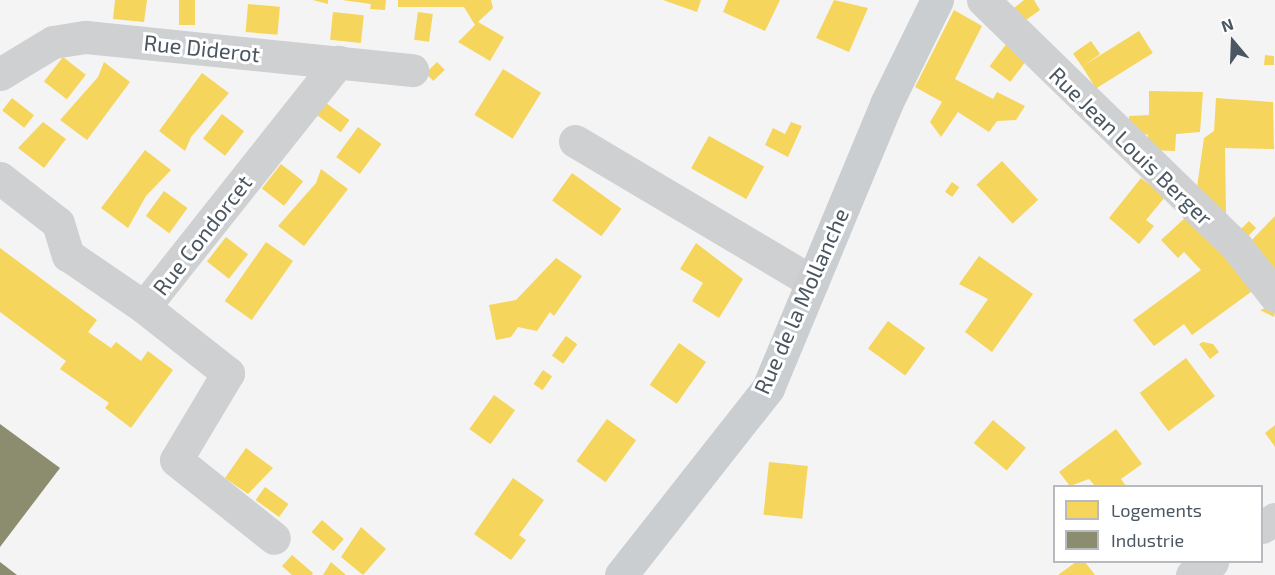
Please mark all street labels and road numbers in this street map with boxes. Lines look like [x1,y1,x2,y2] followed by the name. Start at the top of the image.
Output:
[143,29,261,67] street label: Rue Diderot
[1044,61,1218,231] street label: Rue Jean Louis Berger
[147,170,257,300] street label: Rue Condorcet
[748,204,854,398] street label: Rue de la Mollanche

